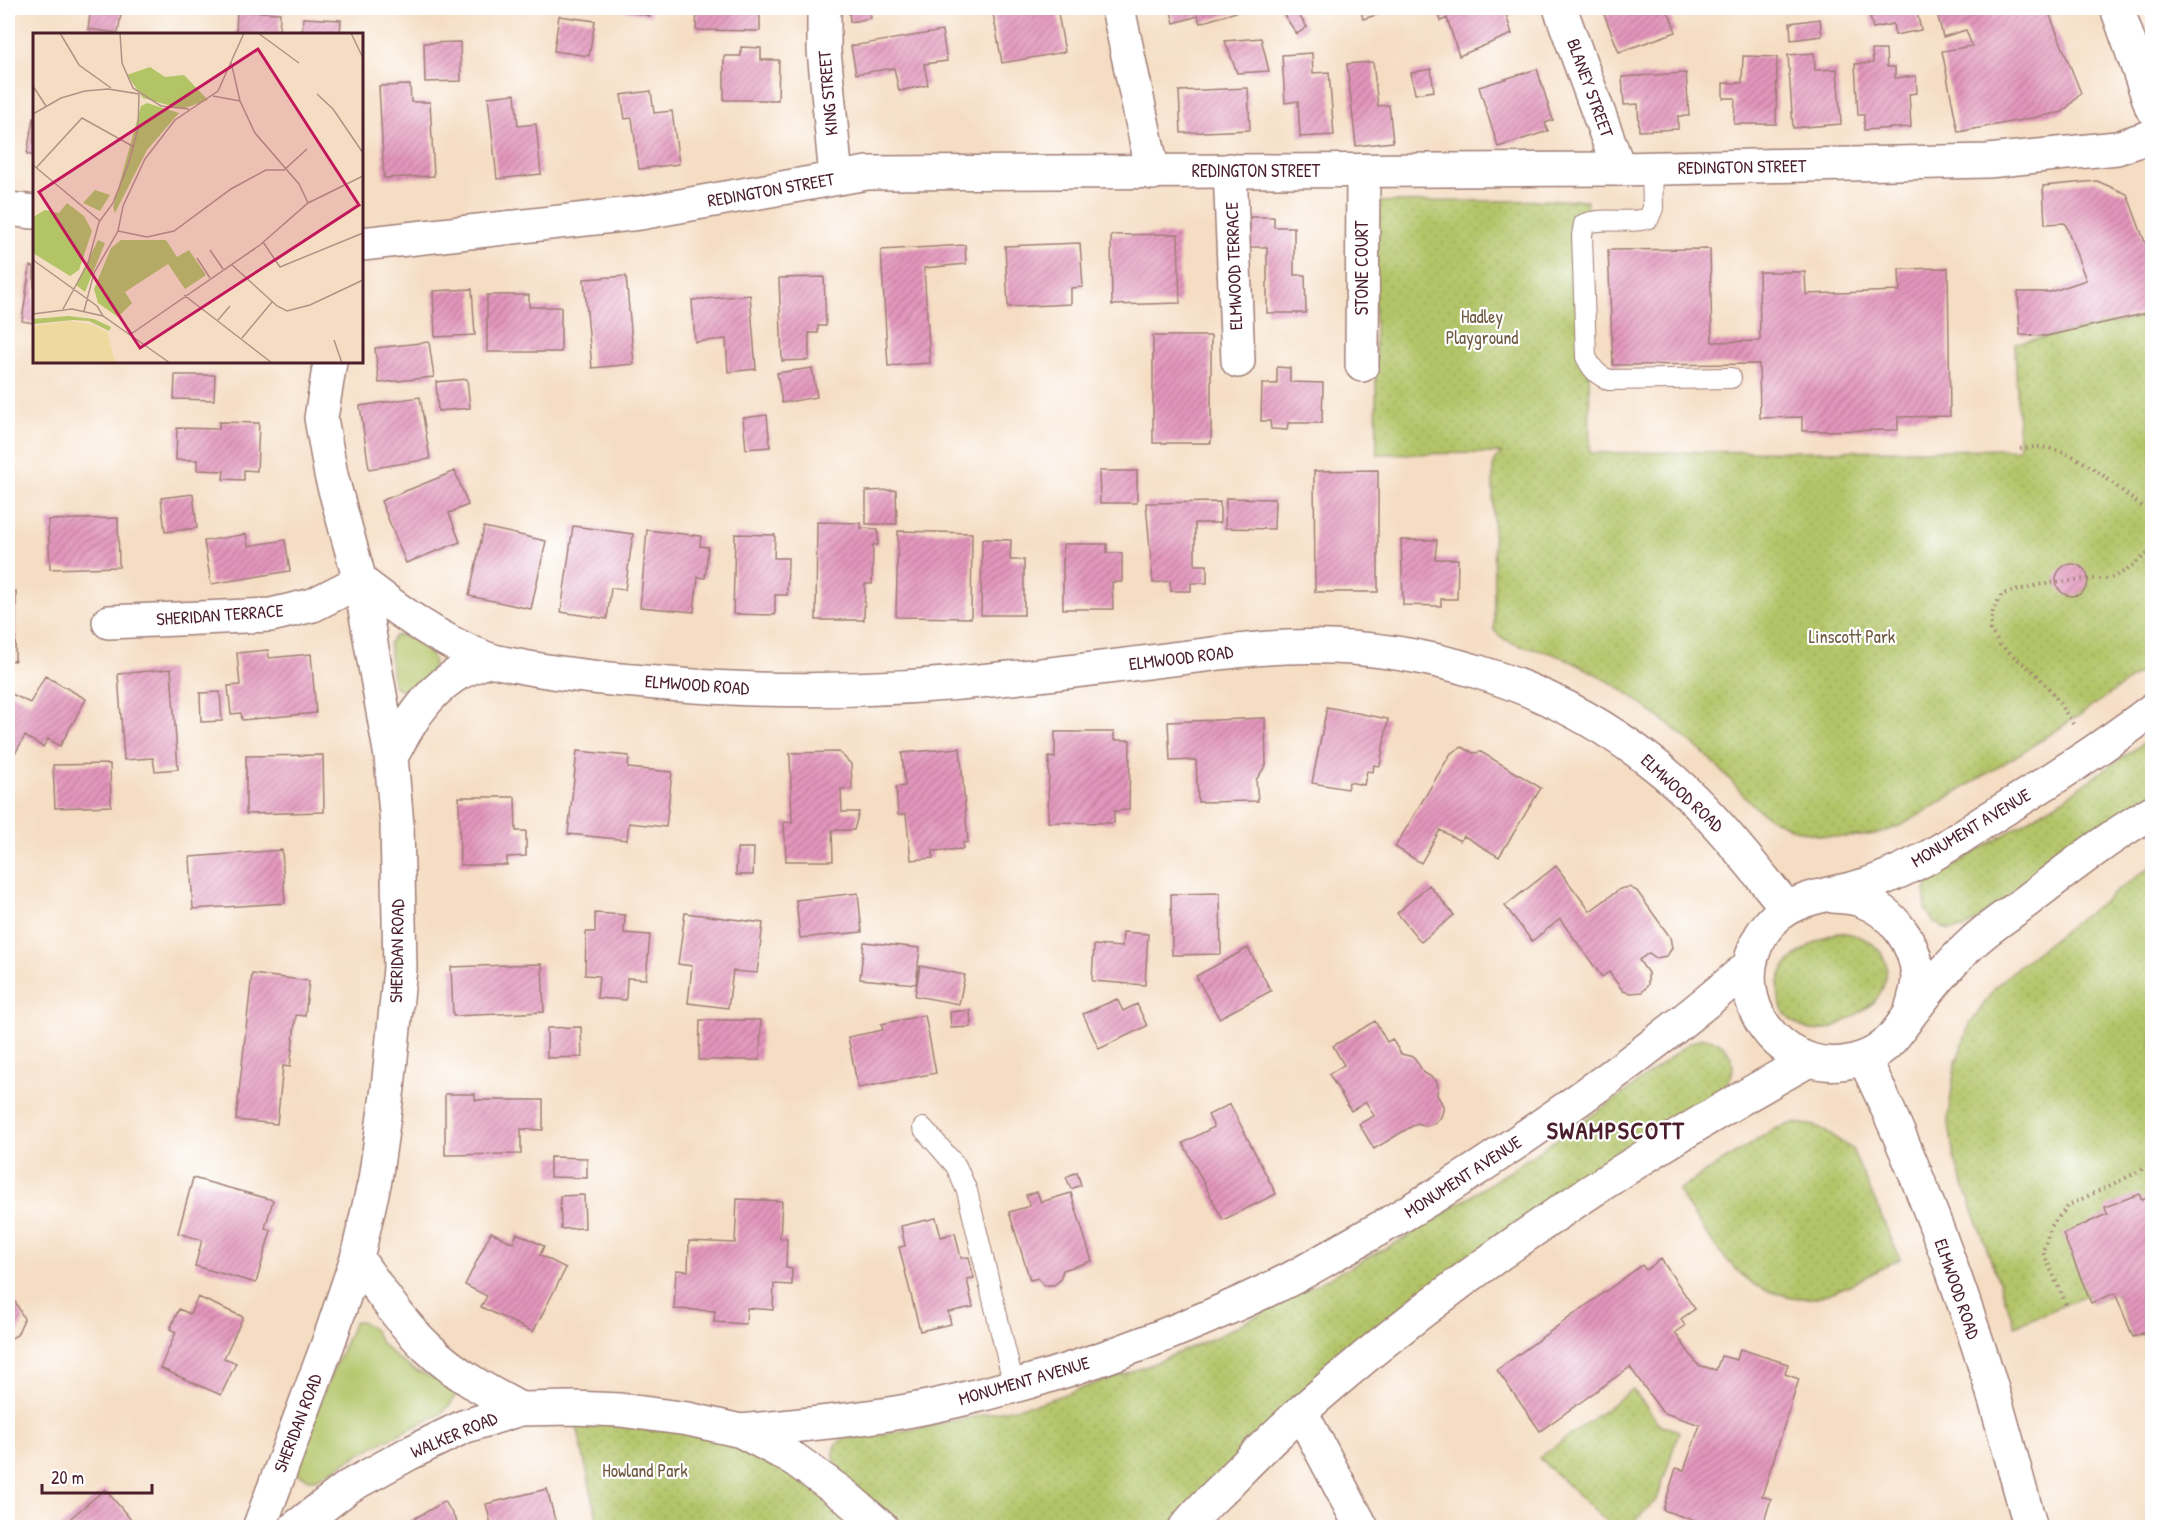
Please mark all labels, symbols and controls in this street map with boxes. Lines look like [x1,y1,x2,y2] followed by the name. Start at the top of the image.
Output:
[33,33,363,363] inset map
[1561,35,1620,141] street label: BLANEY STREET
[811,49,844,137] street label: KING STREET
[1678,153,1807,180] street label: REDINGTON STREET
[1192,158,1321,183] street label: REDINGTON STREET
[705,166,837,213] street label: REDINGTON STREET
[1219,201,1248,331] street label: ELMWOOD TERRACE
[1349,220,1374,315] street label: STONE COURT
[1446,304,1518,350] park label: Hadley Playground
[156,598,284,631] street label: SHERIDAN TERRACE
[1809,624,1896,649] park label: Linscott Park
[1127,639,1235,676] street label: ELMWOOD ROAD
[644,668,751,701] street label: ELMWOOD ROAD
[1636,748,1729,838] street label: ELMWOOD ROAD
[1906,782,2035,873] street label: MONUMENT AVENUE
[383,899,410,1003] street label: SHERIDAN ROAD
[1547,1114,1685,1146] district label: SWAMPSCOTT
[1399,1129,1526,1224] street label: MONUMENT AVENUE
[1929,1235,1986,1343] street label: ELMWOOD ROAD
[955,1350,1092,1411] street label: MONUMENT AVENUE
[267,1370,328,1476] street label: SHERIDAN ROAD
[407,1405,501,1464] street label: WALKER ROAD
[42,1457,152,1495] scale bar
[602,1458,688,1483] park label: Howland Park
[51,1465,84,1490] text: 20 m

